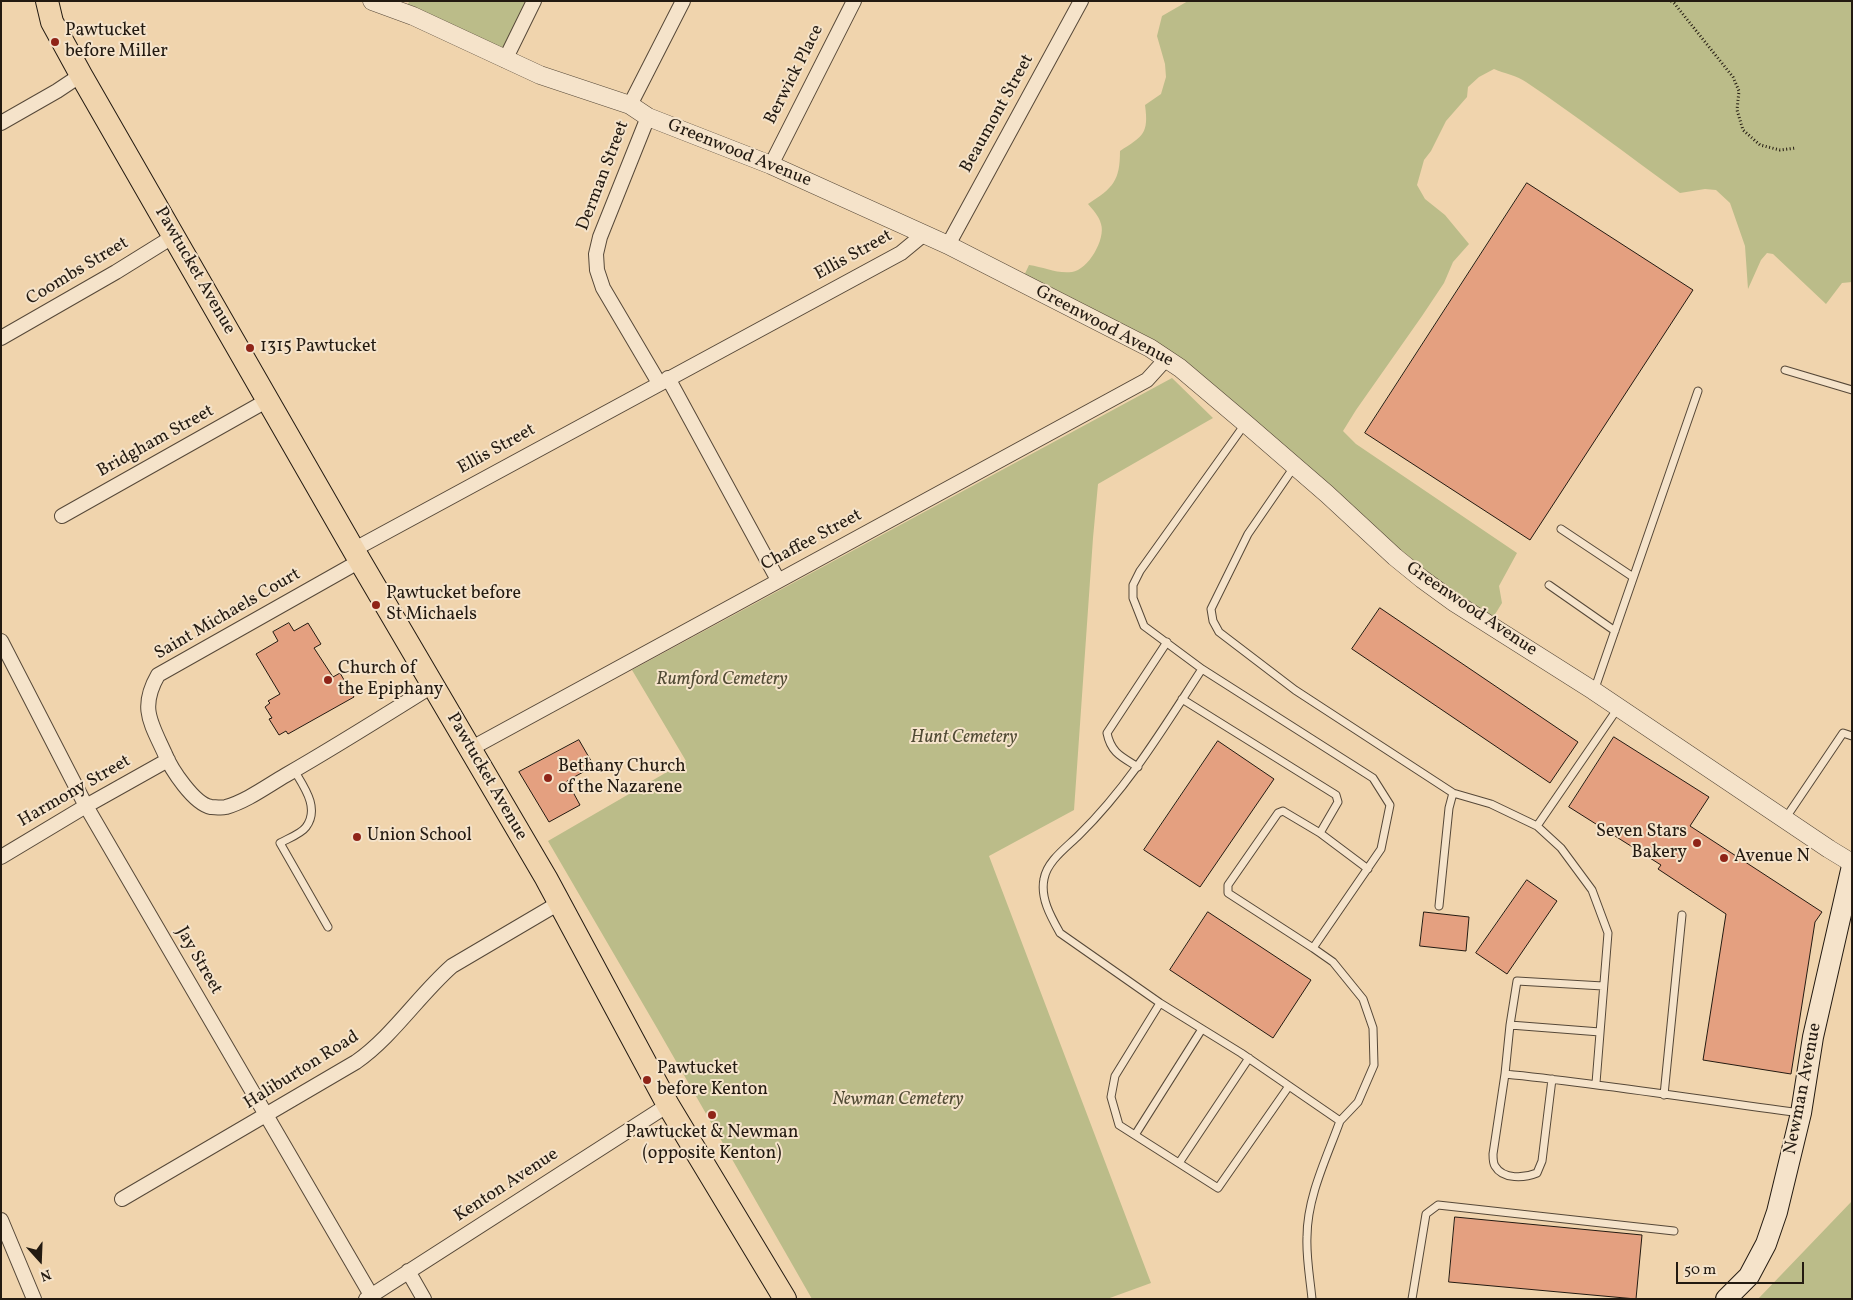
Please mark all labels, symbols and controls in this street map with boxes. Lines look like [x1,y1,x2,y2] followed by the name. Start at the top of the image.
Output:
[65,21,168,64] place label: Pawtucket before Miller
[761,22,829,128] street label: Berwick Place
[49,36,61,48] marker: Pawtucket before Miller
[957,51,1039,177] street label: Beaumont Street
[664,115,814,193] street label: Greenwood Avenue
[573,118,635,234] street label: Derman Street
[149,203,239,339] street label: Pawtucket Avenue
[811,226,897,286] street label: Ellis Street
[23,233,133,311] street label: Coombs Street
[1031,281,1177,373] street label: Greenwood Avenue
[260,337,377,359] place label: 1315 Pawtucket
[244,342,256,354] marker: 1315 Pawtucket
[94,401,218,483] street label: Bridgham Street
[454,420,540,480] street label: Ellis Street
[758,505,866,577] street label: Chaffee Street
[1401,558,1541,662] street label: Greenwood Avenue
[151,564,305,666] street label: Saint Michaels Court
[386,584,521,626] place label: Pawtucket before St Michaels
[370,599,382,611] marker: Pawtucket before St Michaels
[338,659,443,702] place label: Church of the Epiphany
[656,670,788,692] park label: Rumford Cemetery
[322,674,334,686] marker: Church of the Epiphany
[441,709,531,845] street label: Pawtucket Avenue
[911,728,1017,750] park label: Hunt Cemetery
[15,751,135,833] street label: Harmony Street
[558,757,686,800] place label: Bethany Church of the Nazarene
[542,772,554,784] marker: Bethany Church of the Nazarene
[1596,822,1687,864] place label: Seven Stars Bakery
[367,826,472,848] place label: Union School
[351,831,363,843] marker: Union School
[1691,837,1703,849] marker: Seven Stars Bakery
[1734,847,1810,869] place label: Avenue N
[1718,852,1730,864] marker: Avenue N
[170,923,226,999] street label: Jay Street
[1781,1021,1827,1157] street label: Newman Avenue
[240,1027,364,1115] street label: Haliburton Road
[657,1059,768,1102] place label: Pawtucket before Kenton
[641,1074,653,1086] marker: Pawtucket before Kenton
[832,1090,964,1112] park label: Newman Cemetery
[706,1109,718,1121] marker: Pawtucket & Newman (opposite Kenton)
[625,1123,799,1166] place label: Pawtucket & Newman (opposite Kenton)
[451,1144,563,1228] street label: Kenton Avenue
[15,1235,65,1285] north arrow
[1678,1252,1806,1284] scale bar
[1684,1260,1716,1281] text: 50 m
[37,1264,53,1285] text: N

